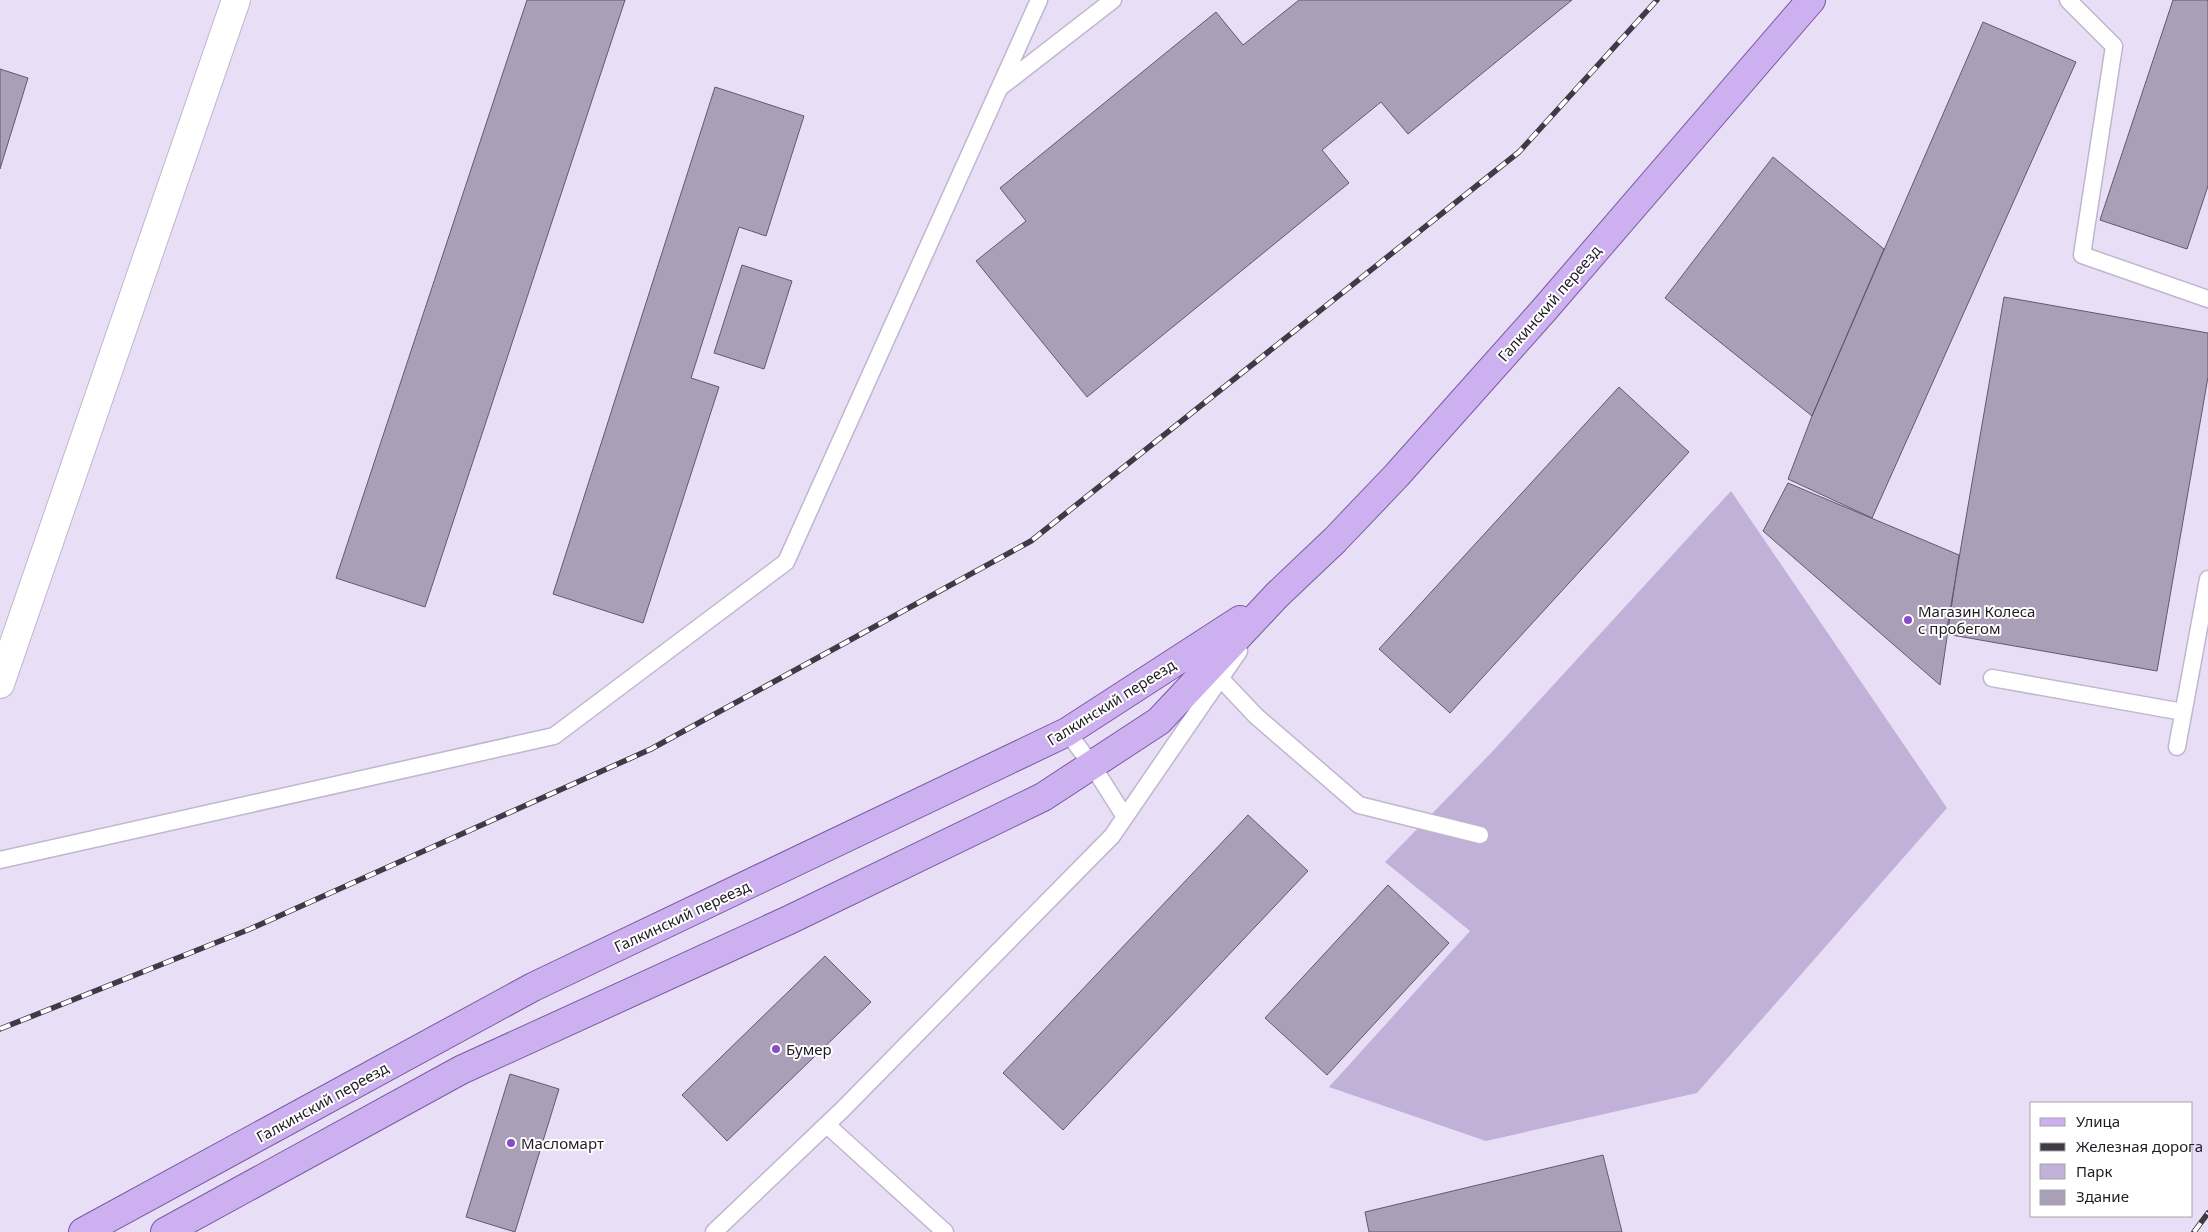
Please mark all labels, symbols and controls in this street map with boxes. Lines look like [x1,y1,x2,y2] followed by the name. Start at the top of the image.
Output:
[1493,241,1605,365] street label: Галкинский переезд
[1918,601,2035,638] place label: Магазин Колеса с пробегом
[1902,614,1914,626] marker: Магазин Колеса с пробегом
[1043,654,1179,750] street label: Галкинский переезд
[611,876,753,956] street label: Галкинский переезд
[786,1039,832,1059] place label: Бумер
[770,1043,782,1055] marker: Бумер
[252,1057,392,1147] street label: Галкинский переезд
[2030,1102,2193,1217] legend
[2076,1111,2120,1131] text: Улица
[521,1133,604,1153] place label: Масломарт
[2076,1136,2203,1156] text: Железная дорога
[505,1137,517,1149] marker: Масломарт
[2076,1161,2112,1181] text: Парк
[2076,1186,2129,1206] text: Здание

